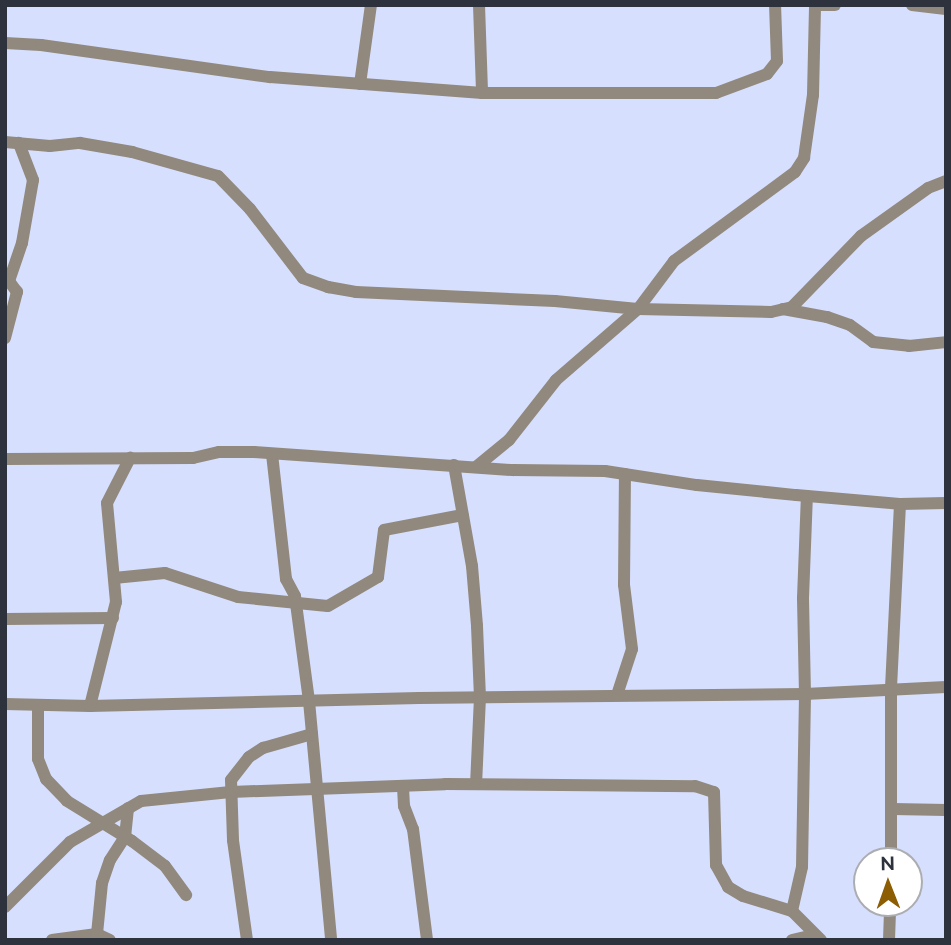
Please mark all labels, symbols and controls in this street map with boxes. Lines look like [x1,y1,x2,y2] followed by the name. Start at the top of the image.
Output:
[853,847,923,917] north arrow
[880,852,895,874] text: N

